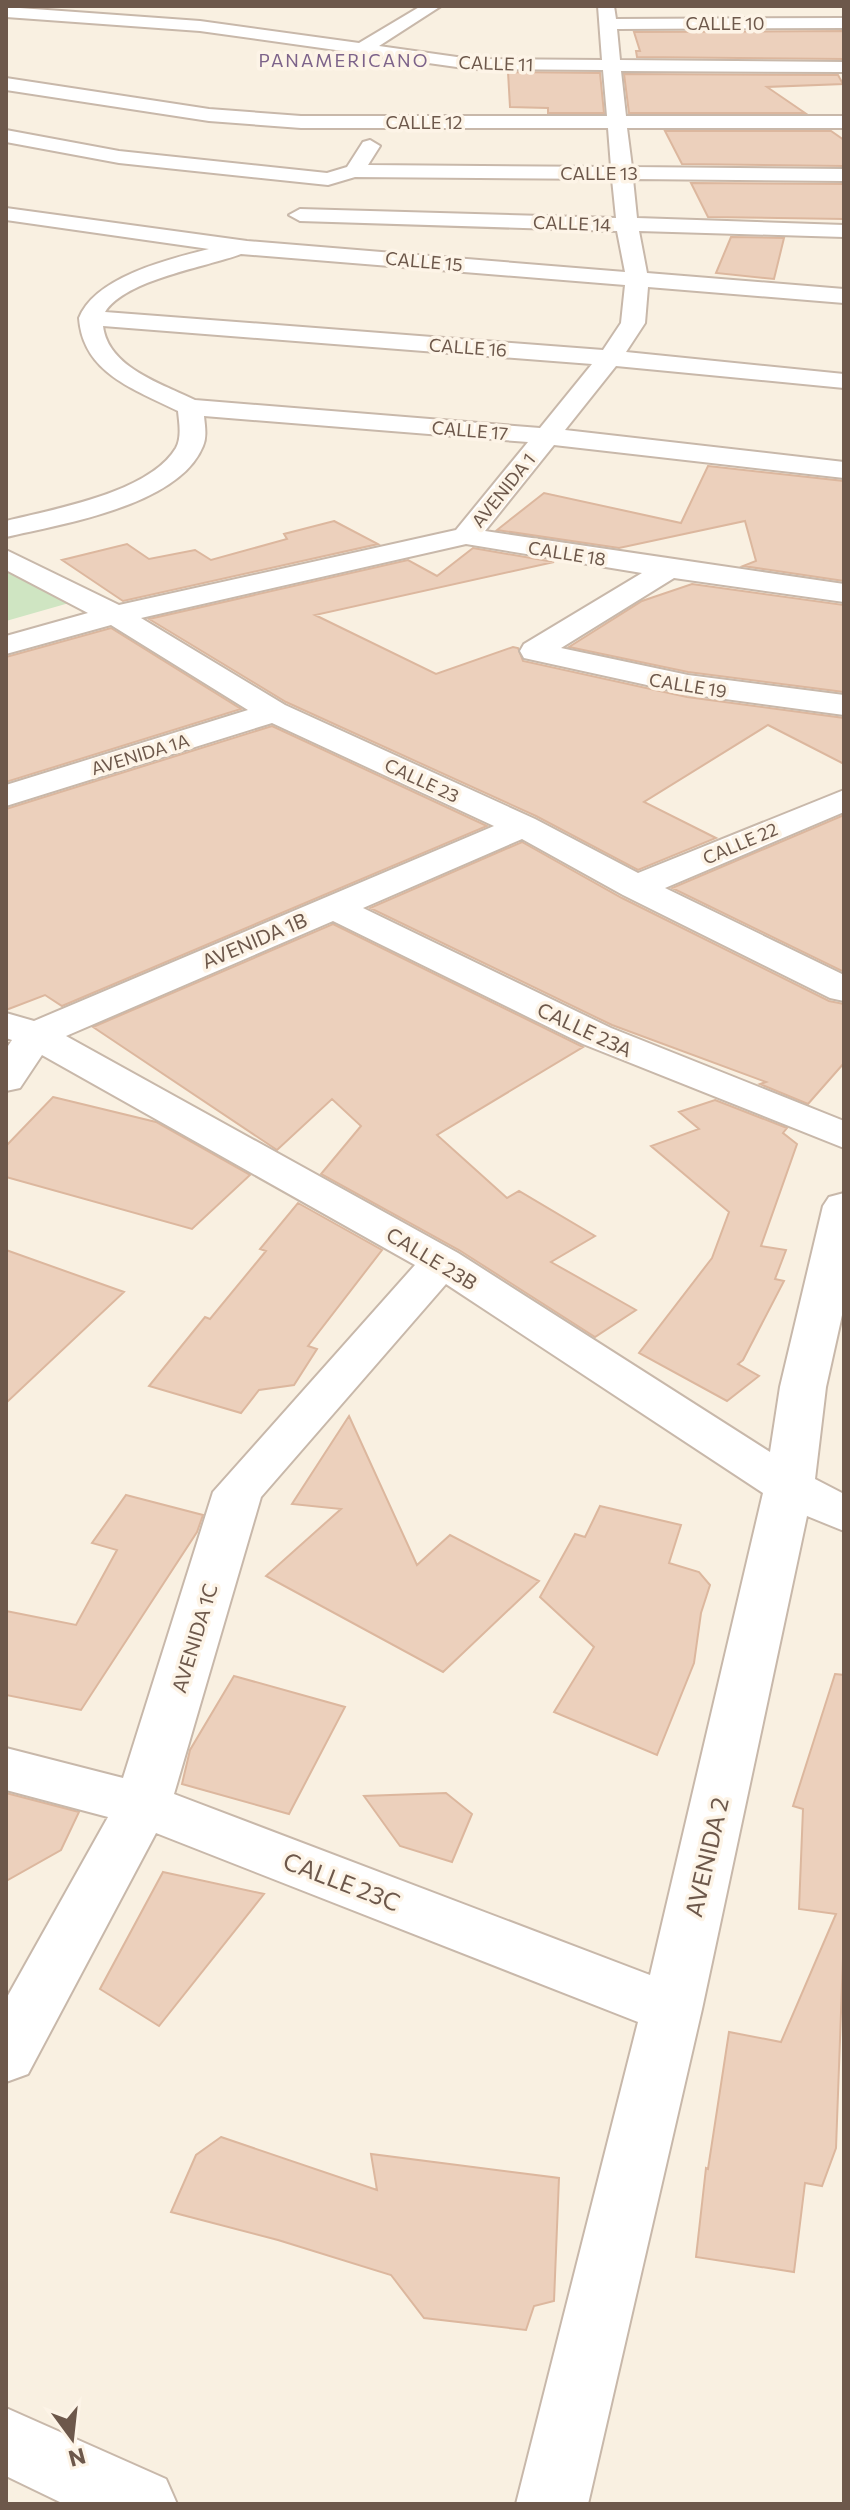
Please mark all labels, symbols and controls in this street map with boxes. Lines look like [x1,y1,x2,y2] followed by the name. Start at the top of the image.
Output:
[686,12,764,34] street label: CALLE 10
[259,49,429,71] district label: PANAMERICANO
[458,51,534,75] street label: CALLE 11
[385,111,463,133] street label: CALLE 12
[560,162,638,184] street label: CALLE 13
[533,211,612,235] street label: CALLE 14
[384,247,464,275] street label: CALLE 15
[428,333,508,361] street label: CALLE 16
[431,416,509,444] street label: CALLE 17
[466,448,540,532] street label: AVENIDA 1
[527,536,607,570] street label: CALLE 18
[648,668,728,702] street label: CALLE 19
[88,729,192,779] street label: AVENIDA 1A
[381,753,463,807] street label: CALLE 23
[699,817,781,869] street label: CALLE 22
[198,907,310,973] street label: AVENIDA 1B
[534,997,636,1062] street label: CALLE 23A
[382,1222,482,1294] street label: CALLE 23B
[166,1581,222,1695] street label: AVENIDA 1C
[678,1794,734,1920] street label: AVENIDA 2
[279,1845,405,1917] street label: CALLE 23C
[32,2398,112,2478] north arrow
[66,2443,89,2473] text: N

